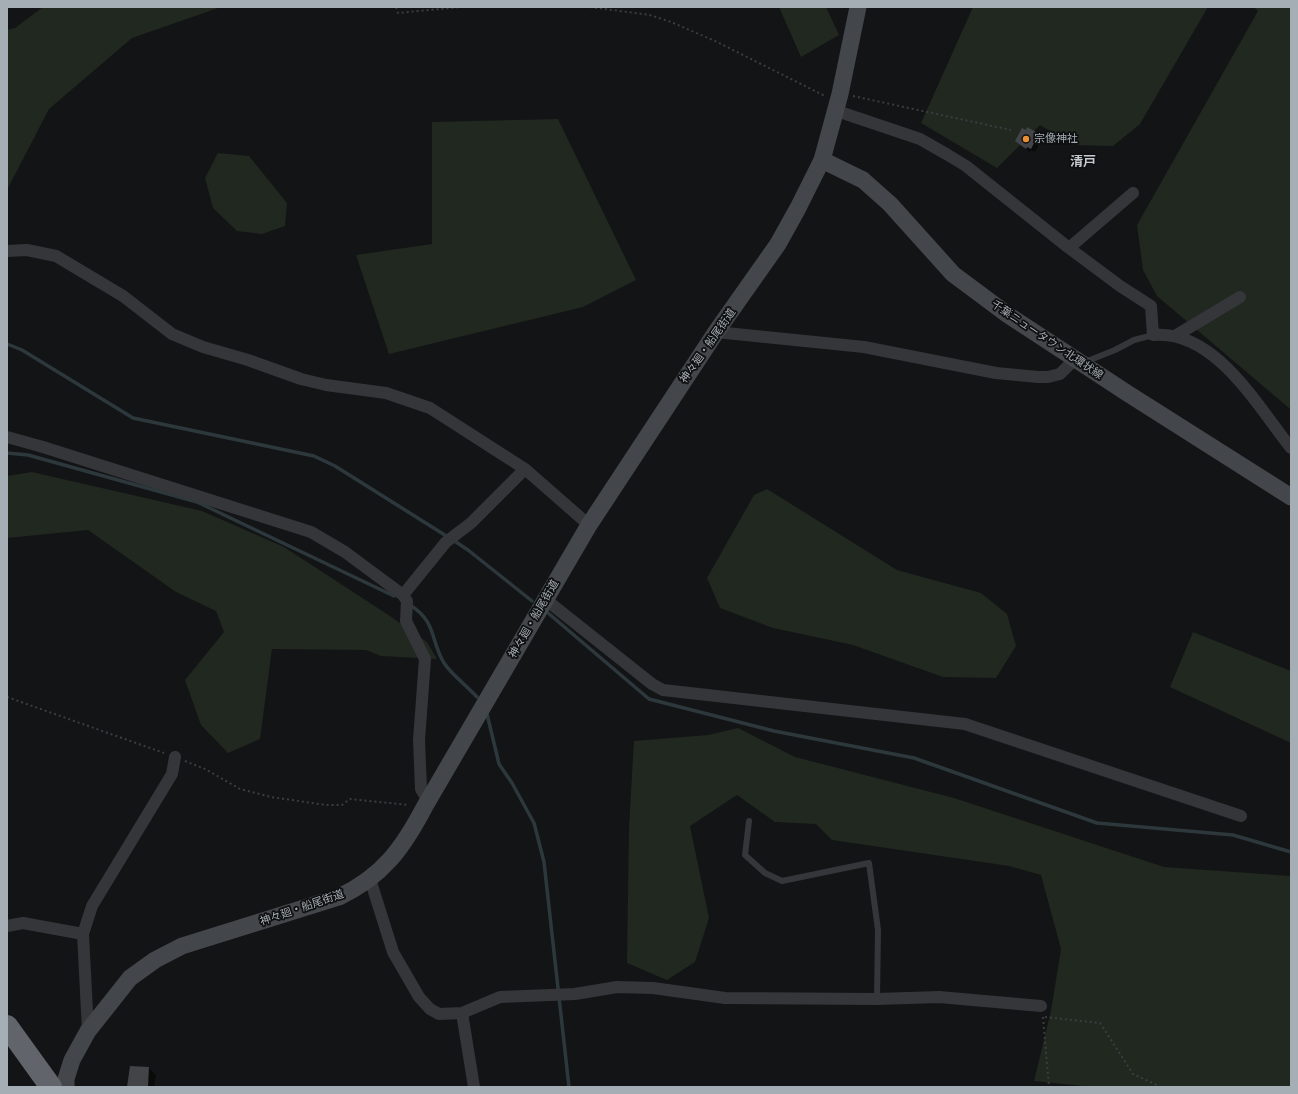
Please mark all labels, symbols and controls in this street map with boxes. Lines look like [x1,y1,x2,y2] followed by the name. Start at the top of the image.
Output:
[1034,132,1078,146] place label: 宗像神社
[1021,134,1031,144] marker: 宗像神社
[1070,154,1096,170] district label: 清戸
[989,298,1105,382] street label: 千葉ニュータウン北環状線
[677,306,739,386] street label: 神々廻・船尾街道
[506,578,562,660] street label: 神々廻・船尾街道
[258,887,346,929] street label: 神々廻・船尾街道

